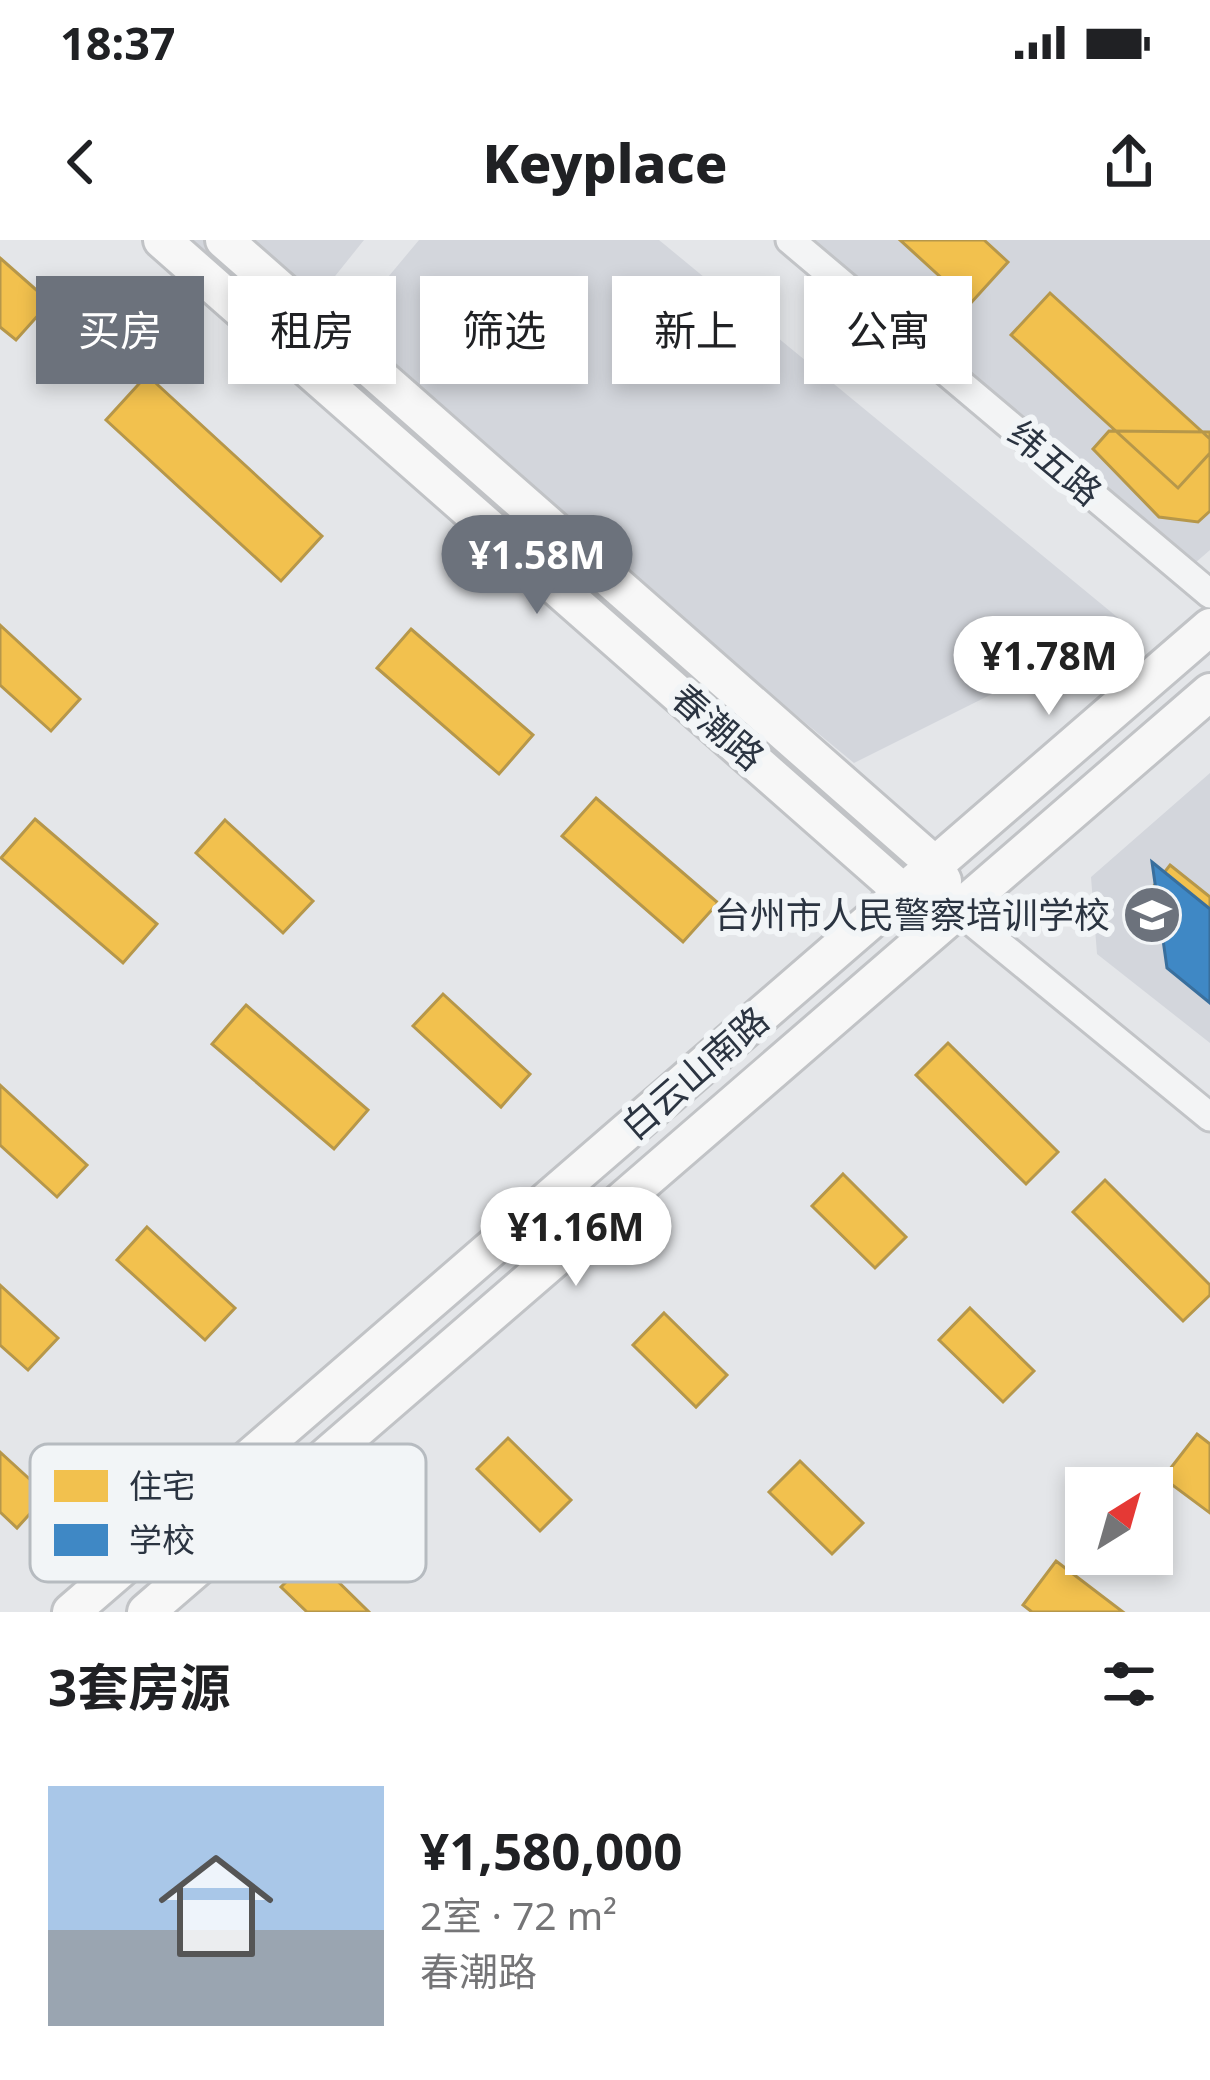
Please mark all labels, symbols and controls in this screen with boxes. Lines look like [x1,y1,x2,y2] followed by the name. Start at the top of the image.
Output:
[60,12,176,73] text: 18:37
[482,125,728,199] text: Keyplace
[48,129,114,195] icon: back
[1096,129,1162,195] icon: share
[36,276,204,384] chip: 买房
[228,276,396,384] chip: 租房
[420,276,588,384] chip: 筛选
[612,276,780,384] chip: 新上
[804,276,972,384] chip: 公寓
[998,409,1112,516] street label: 纬五路
[439,515,635,617] pin: ¥1.58M
[469,527,605,580] text: ¥1.58M
[951,616,1147,718] pin: ¥1.78M
[981,628,1117,681] text: ¥1.78M
[661,673,775,781] street label: 春潮路
[1121,884,1183,946] school or university icon: 台州市人民警察培训学校
[714,890,1110,939] place label: 台州市人民警察培训学校
[611,995,779,1150] street label: 白云山南路
[478,1187,674,1289] pin: ¥1.16M
[508,1199,644,1252] text: ¥1.16M
[30,1444,426,1582] legend
[129,1463,195,1508] text: 住宅
[1065,1467,1173,1575] north arrow
[1065,1467,1173,1575] map controls
[129,1517,195,1562] text: 学校
[48,1651,230,1721] text: 3套房源
[1096,1651,1162,1717] icon: filters
[420,1815,682,1885] text: ¥1,580,000
[144,1834,288,1978] icon: home
[420,1888,617,1941] text: 2室 · 72 m²
[420,1944,537,1997] text: 春潮路

